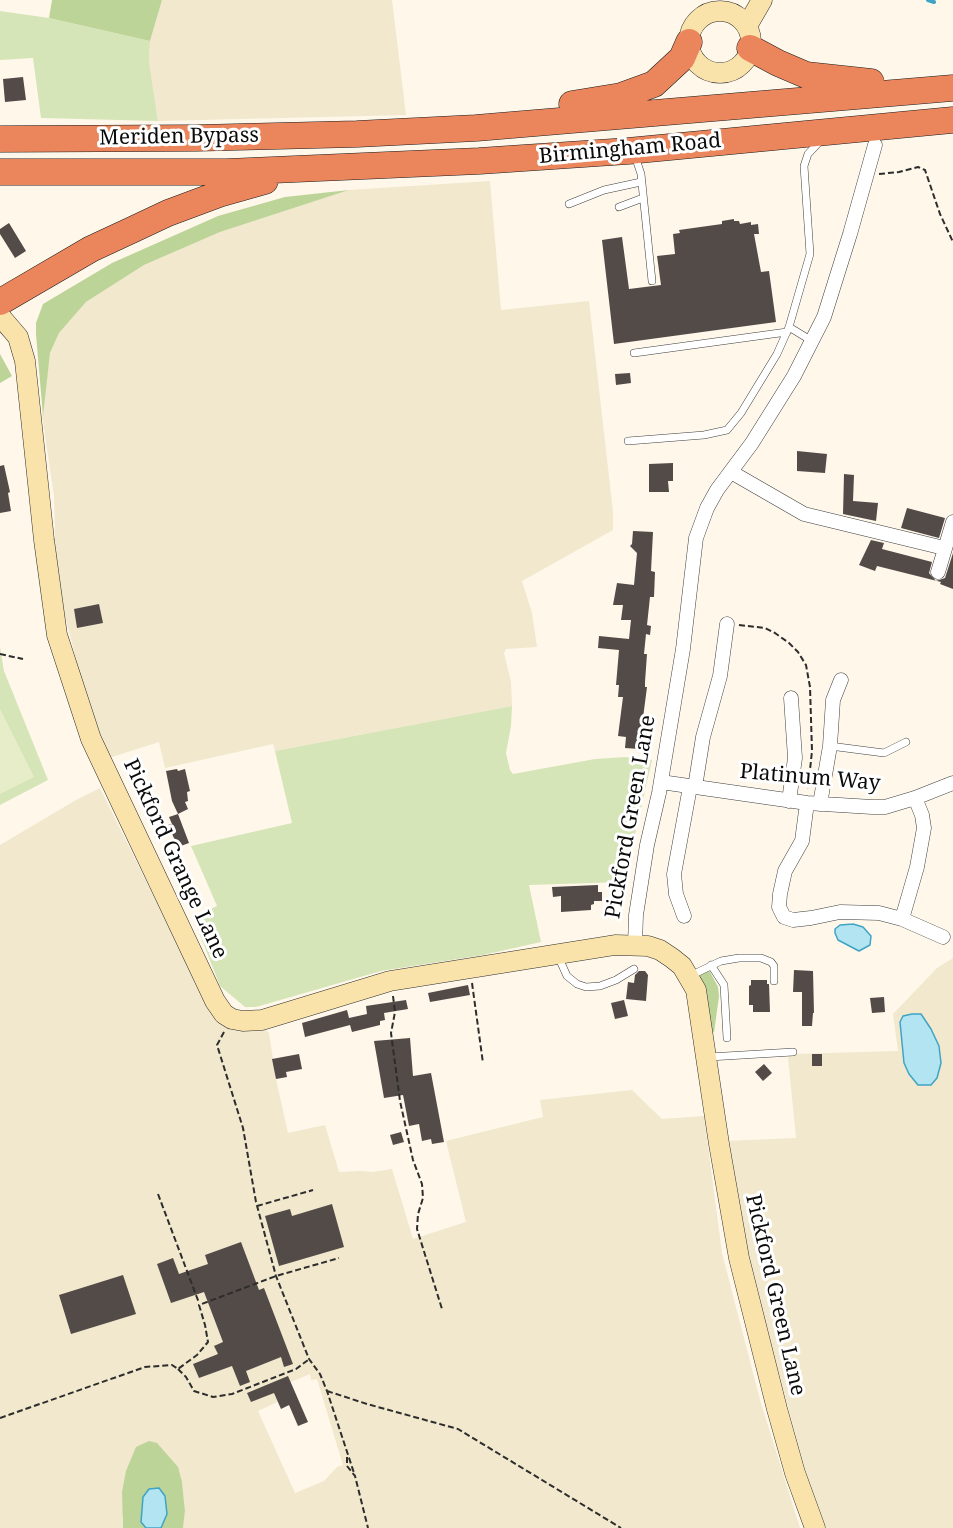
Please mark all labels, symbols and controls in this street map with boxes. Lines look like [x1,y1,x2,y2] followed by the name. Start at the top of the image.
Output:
[99,123,259,151] street label: Meriden Bypass
[538,128,722,170] street label: Birmingham Road
[601,713,661,921] street label: Pickford Green Lane
[118,755,232,963] street label: Pickford Grange Lane
[739,759,881,797] street label: Platinum Way
[740,1192,810,1398] street label: Pickford Green Lane

